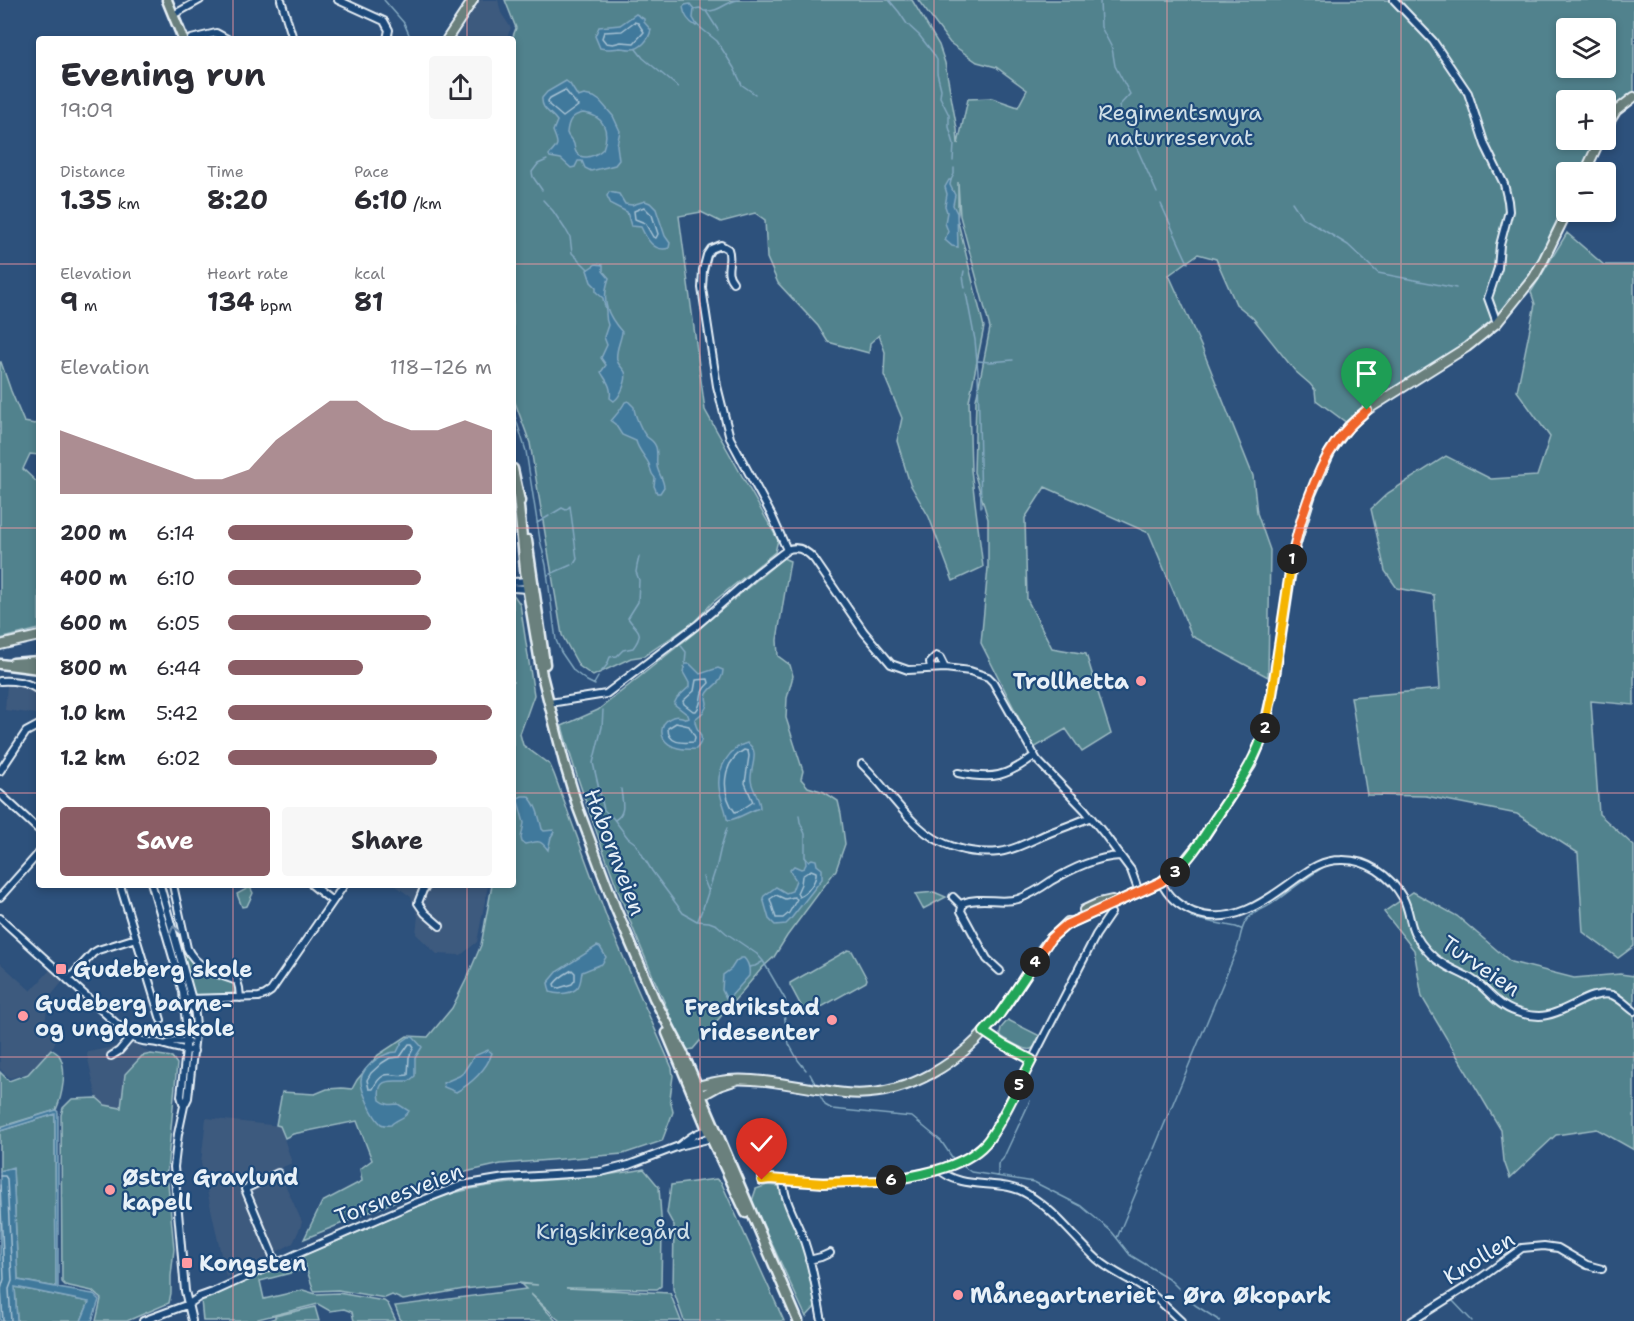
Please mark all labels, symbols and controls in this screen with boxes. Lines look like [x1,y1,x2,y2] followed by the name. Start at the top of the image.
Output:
[1556,18,1616,222] map controls
[1556,18,1616,78] button: layers
[60,52,266,97] text: Evening run
[429,56,492,119] button: share
[1556,90,1616,150] button: +
[60,97,113,123] text: 19:09
[1098,98,1262,152] park label: Regimentsmyra naturreservat
[60,161,126,182] text: Distance
[207,161,244,182] text: Time
[354,161,389,182] text: Pace
[1556,162,1616,222] button: −
[60,182,112,217] text: 1.35
[207,182,268,217] text: 8:20
[354,182,408,217] text: 6:10
[112,193,140,214] text: km
[408,193,442,214] text: /km
[60,263,132,284] text: Elevation
[207,263,289,284] text: Heart rate
[354,263,385,284] text: kcal
[60,284,78,319] text: 9
[207,284,254,319] text: 134
[354,284,383,319] text: 81
[78,295,97,316] text: m
[254,295,292,316] text: bpm
[1341,348,1392,410] pin
[60,354,150,380] text: Elevation
[390,354,492,380] text: 118–126 m
[1350,357,1383,390] icon: arrive
[60,520,127,546] text: 200 m
[156,520,195,546] text: 6:14
[1277,544,1307,574] pin: 1
[1288,548,1296,569] text: 1
[60,565,127,591] text: 400 m
[156,565,195,591] text: 6:10
[60,610,127,636] text: 600 m
[156,610,200,636] text: 6:05
[60,655,127,681] text: 800 m
[156,655,201,681] text: 6:44
[1013,667,1129,696] place label: Trollhetta
[1134,674,1148,688] marker: Trollhetta
[60,700,125,726] text: 1.0 km
[156,700,198,726] text: 5:42
[1250,713,1280,743] pin: 2
[1259,717,1271,738] text: 2
[60,745,126,771] text: 1.2 km
[156,745,201,771] text: 6:02
[578,785,652,919] street label: Habornveien
[60,807,270,876] button: Save
[282,807,492,876] button: Share
[1160,857,1190,887] pin: 3
[1169,861,1181,882] text: 3
[168,925,181,935] one-way arrow
[1436,929,1526,1003] street label: Turveien
[1020,947,1050,977] pin: 4
[1029,951,1041,972] text: 4
[73,955,252,984] place label: Gudeberg skole
[54,962,68,976] marker: Gudeberg skole
[35,989,235,1043] place label: Gudeberg barne- og ungdomsskole
[684,993,820,1047] place label: Fredrikstad ridesenter
[16,1009,30,1023] marker: Gudeberg barne- og ungdomsskole
[825,1013,839,1027] marker: Fredrikstad ridesenter
[1004,1070,1034,1100] pin: 5
[1014,1074,1024,1095] text: 5
[736,1118,787,1180] pin
[745,1127,778,1160] icon: check
[331,1156,467,1232] street label: Torsnesveien
[122,1163,299,1217] place label: Østre Gravlund kapell
[876,1165,906,1195] pin: 6
[885,1169,897,1190] text: 6
[103,1183,117,1197] marker: Østre Gravlund kapell
[536,1217,690,1246] park label: Krigskirkegård
[1438,1225,1520,1291] street label: Knollen
[199,1249,307,1278] place label: Kongsten
[180,1256,194,1270] marker: Kongsten
[970,1281,1331,1310] place label: Månegartneriet - Øra Økopark
[951,1288,965,1302] marker: Månegartneriet - Øra Økopark

